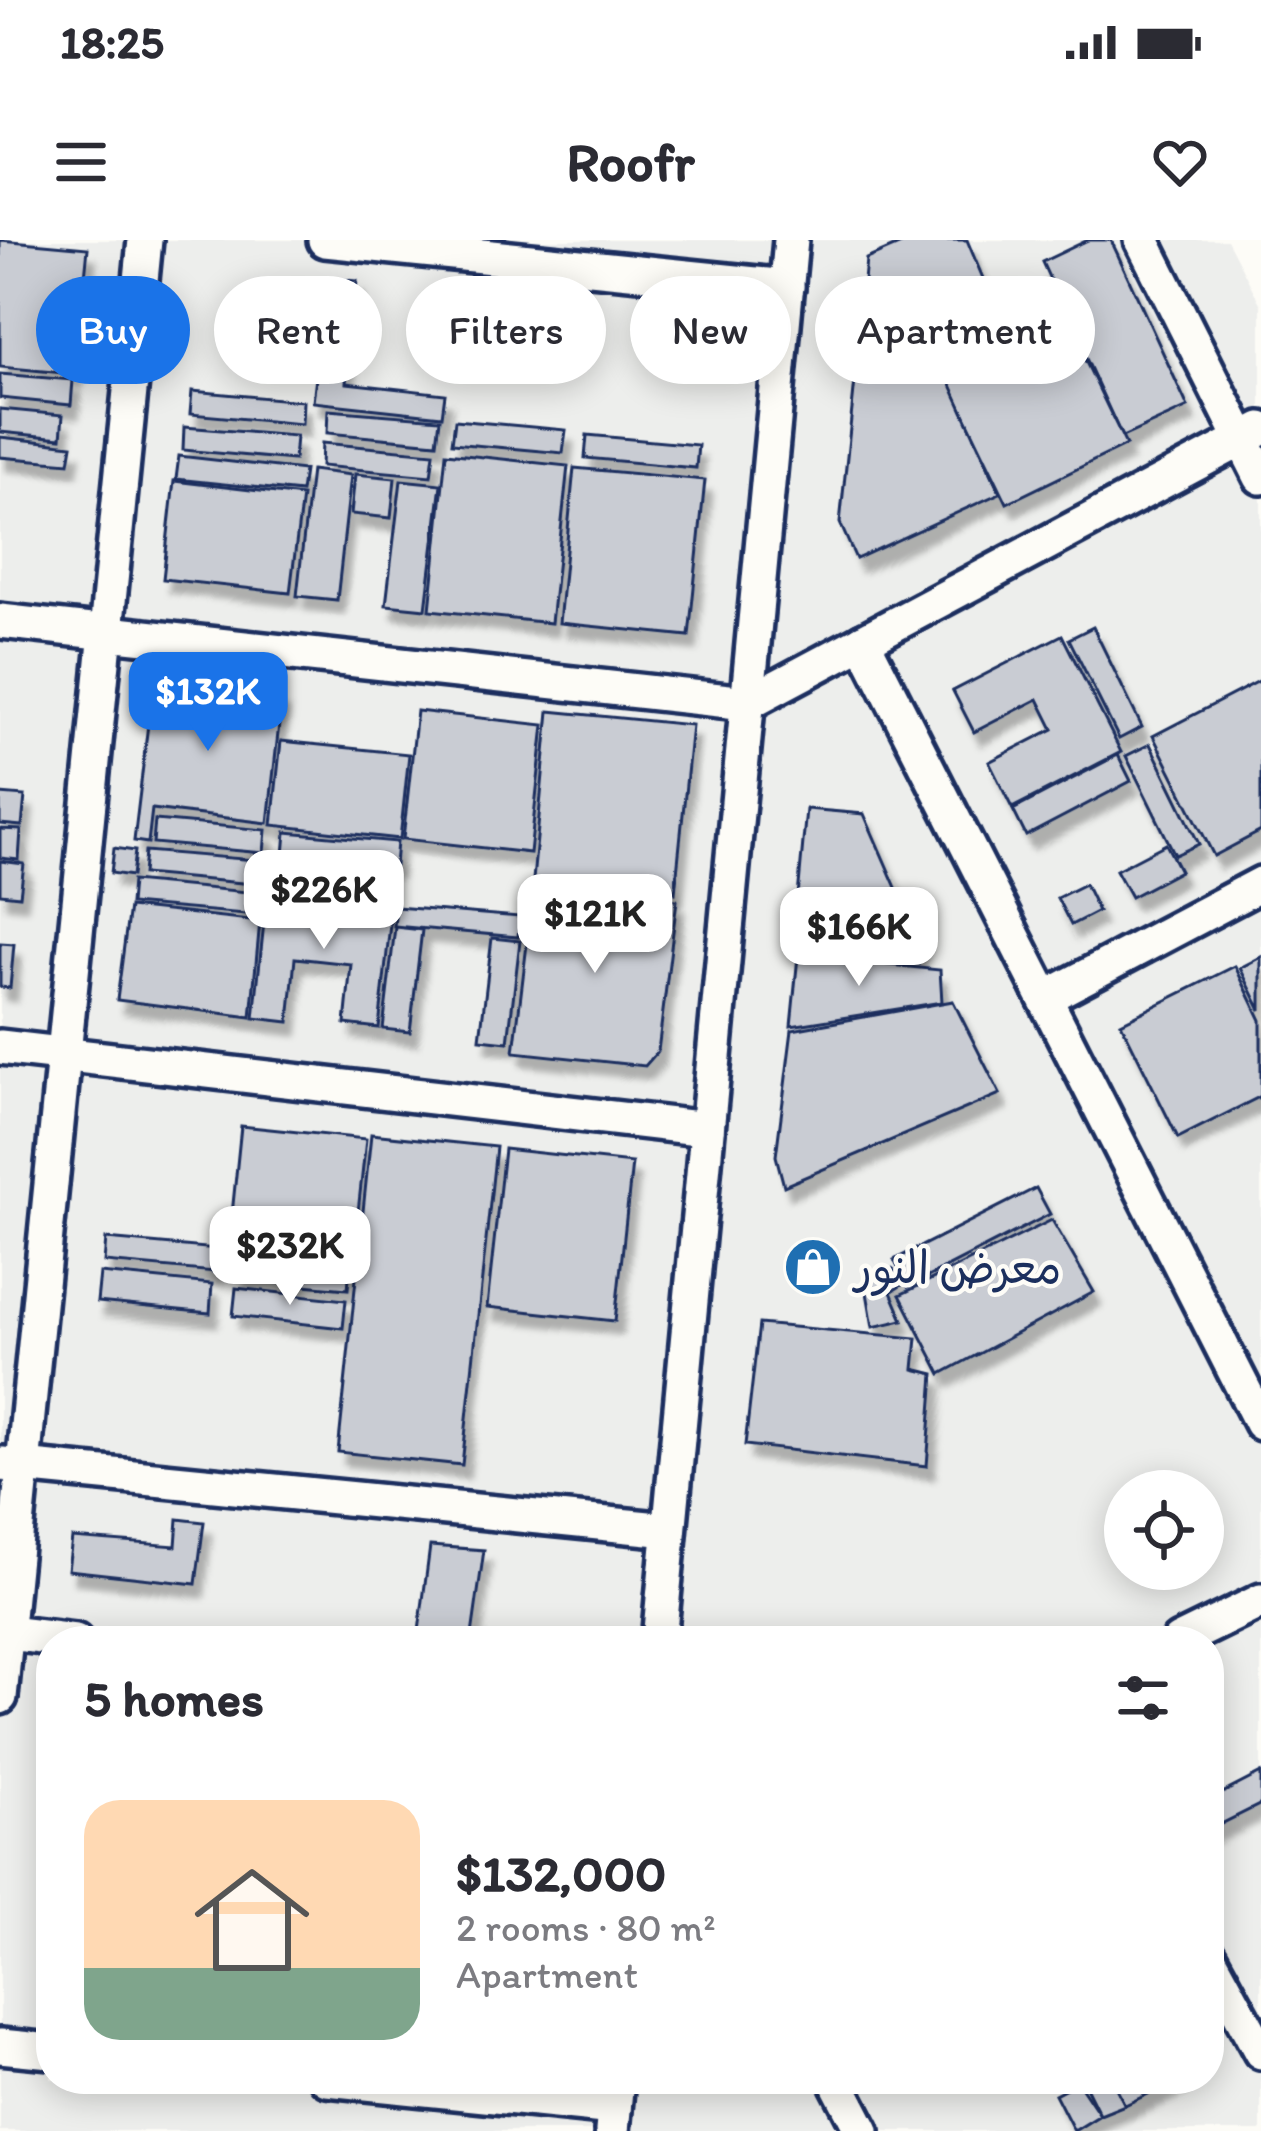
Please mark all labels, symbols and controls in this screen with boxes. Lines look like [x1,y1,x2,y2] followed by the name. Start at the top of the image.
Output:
[60,15,164,69] text: 18:25
[48,129,114,195] icon: menu
[1147,129,1213,195] icon: heart
[566,130,695,195] text: Roofr
[36,276,190,384] chip: Buy
[214,276,382,384] chip: Rent
[406,276,606,384] chip: Filters
[630,276,791,384] chip: New
[815,276,1095,384] chip: Apartment
[124,652,292,754] pin: $132K
[156,667,260,714] text: $132K
[240,850,408,952] pin: $226K
[271,865,377,912] text: $226K
[511,874,679,976] pin: $121K
[775,887,943,989] pin: $166K
[544,889,646,936] text: $121K
[807,902,911,949] text: $166K
[206,1206,374,1308] pin: $232K
[237,1221,343,1268] text: $232K
[782,1236,844,1298] shop icon: معرض النور
[851,1240,1061,1297] place label: معرض النور
[1104,1470,1224,1590] map controls
[1104,1470,1224,1590] button: locate
[1110,1665,1176,1731] icon: filters
[84,1668,264,1729] text: 5 homes
[456,1843,666,1904] text: $132,000
[180,1848,324,1992] icon: home
[456,1904,716,1951] text: 2 rooms · 80 m²
[456,1951,638,1998] text: Apartment

